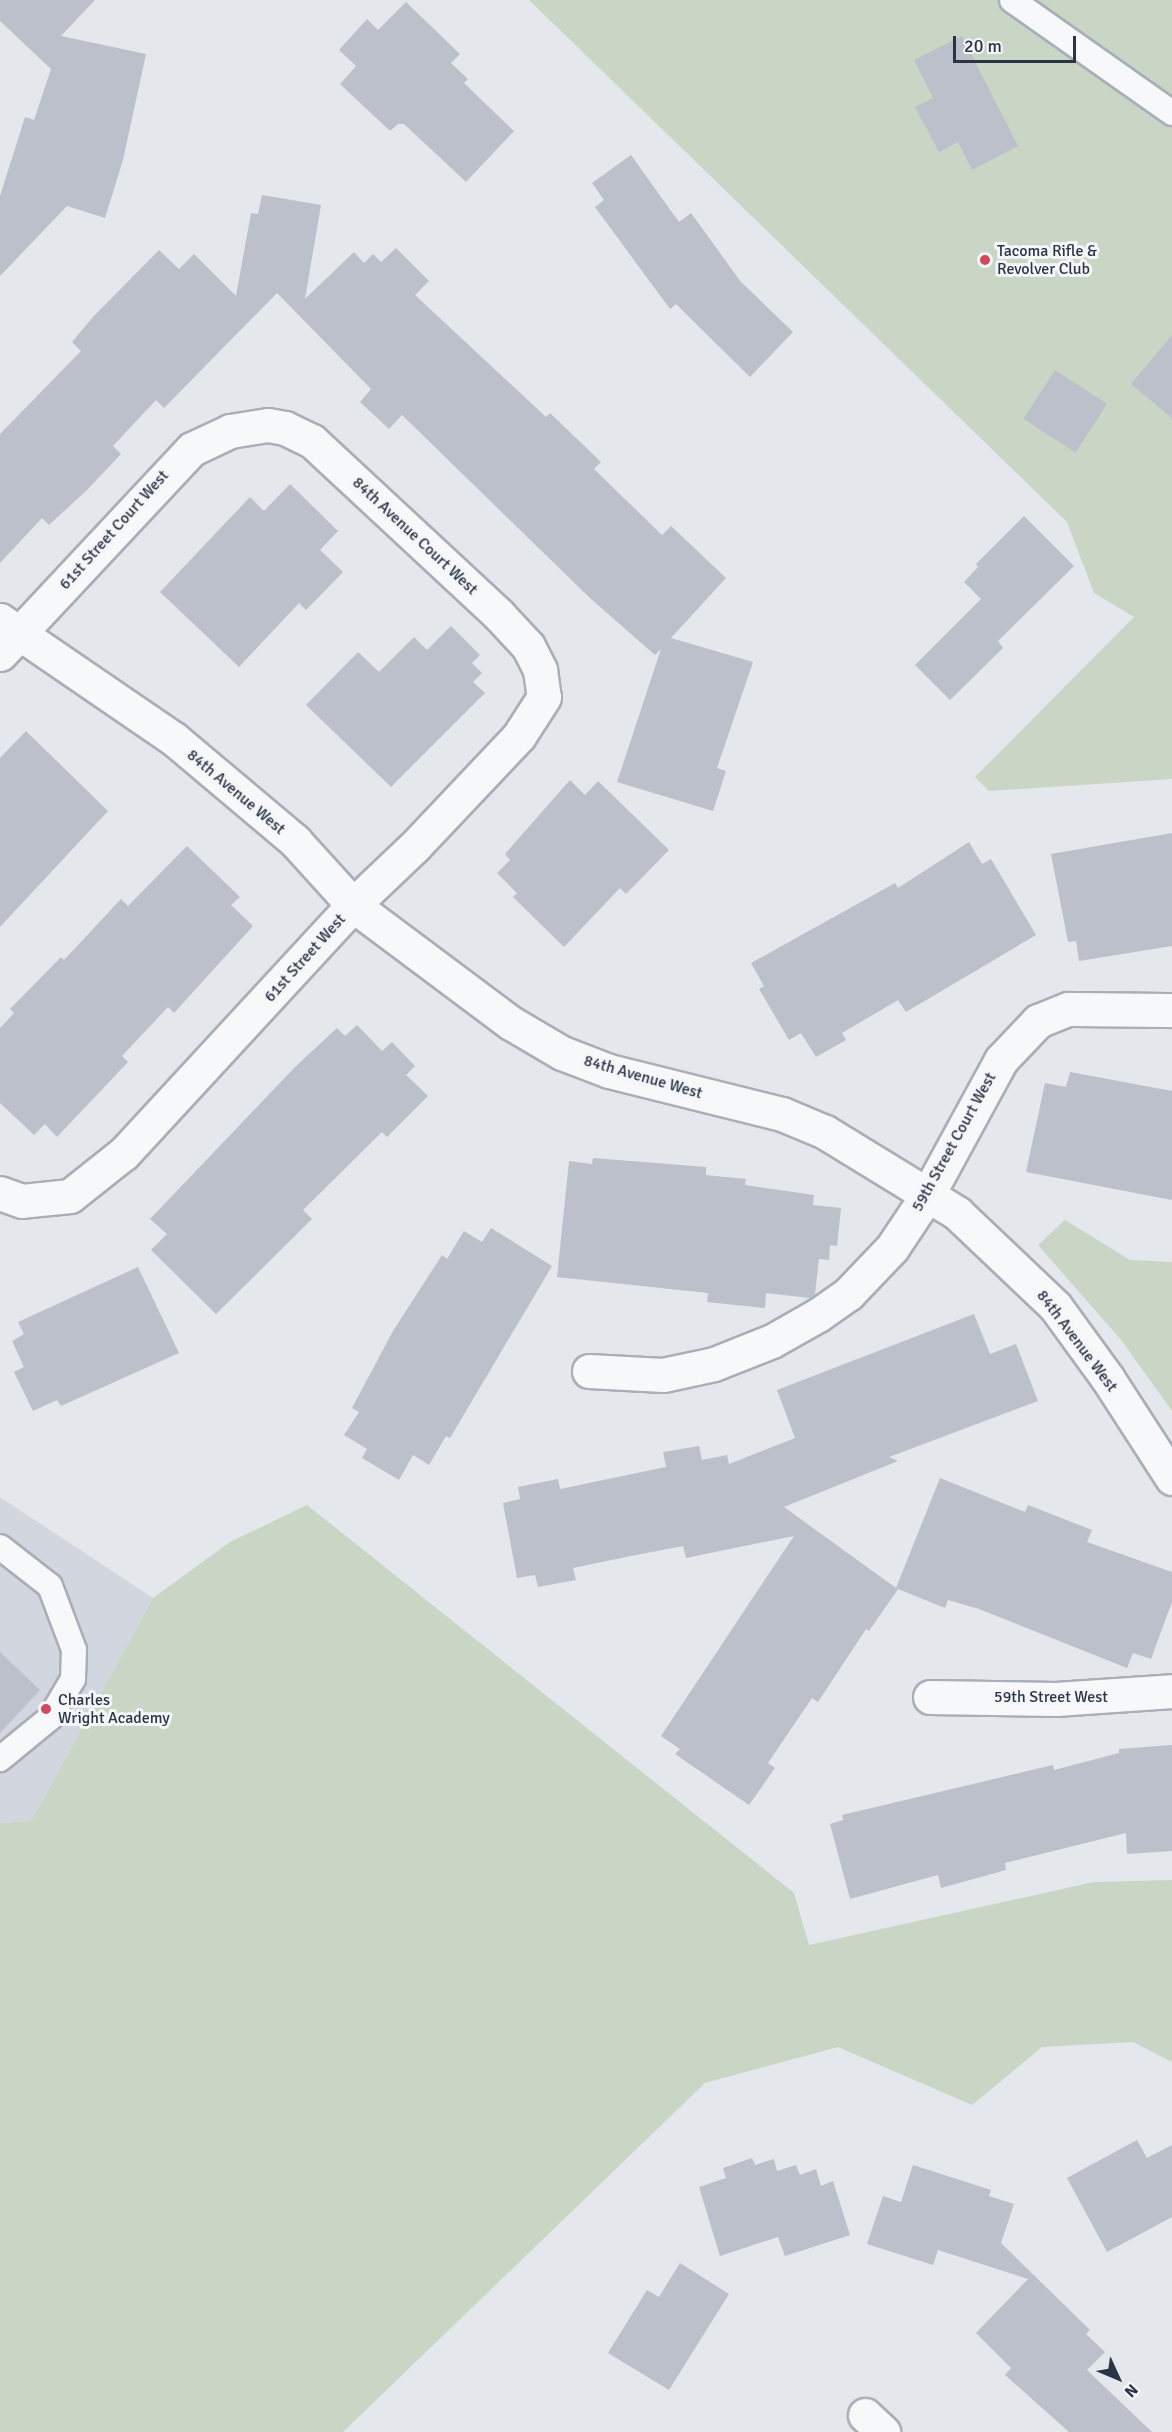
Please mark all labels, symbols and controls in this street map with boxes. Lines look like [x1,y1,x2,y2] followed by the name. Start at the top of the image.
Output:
[956,24,1079,62] scale bar
[964,35,1002,57] text: 20 m
[997,241,1097,279] place label: Tacoma Rifle & Revolver Club
[978,253,992,267] marker: Tacoma Rifle & Revolver Club
[55,466,173,594] street label: 61st Street Court West
[348,473,482,599] street label: 84th Avenue Court West
[183,745,289,839] street label: 84th Avenue West
[260,910,350,1006] street label: 61st Street West
[582,1051,704,1103] street label: 84th Avenue West
[908,1069,1000,1215] street label: 59th Street Court West
[1033,1286,1121,1396] street label: 84th Avenue West
[994,1687,1108,1707] street label: 59th Street West
[58,1690,170,1728] place label: Charles Wright Academy
[39,1702,53,1716] marker: Charles Wright Academy
[1088,2348,1148,2408] north arrow
[1120,2380,1142,2401] text: N

